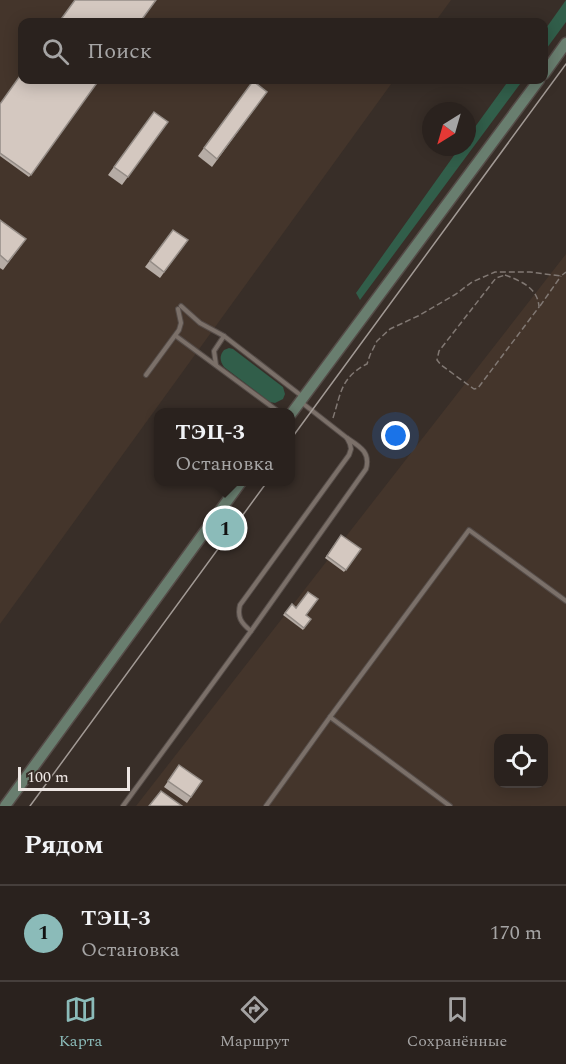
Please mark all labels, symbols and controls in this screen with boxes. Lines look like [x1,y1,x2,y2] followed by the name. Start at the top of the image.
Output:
[18,18,548,84] search box
[39,35,72,68] icon: search
[87,35,152,68] text: Поиск
[422,102,476,156] north arrow
[154,408,295,486] popup
[175,416,245,449] text: ТЭЦ-3
[381,421,410,450] your location
[175,449,274,479] text: Остановка
[206,506,244,550] pin: 1
[494,734,548,788] map controls
[494,734,548,788] button: locate
[18,764,130,792] scale bar
[27,765,69,789] text: 100 m
[24,825,104,865] text: Рядом
[81,902,151,935] text: ТЭЦ-3
[38,918,49,948] text: 1
[490,918,542,948] text: 170 m
[81,935,180,965] text: Остановка
[59,993,102,1053] tab: Карта
[220,993,289,1053] tab: Маршрут
[407,993,507,1053] tab: Сохранённые

